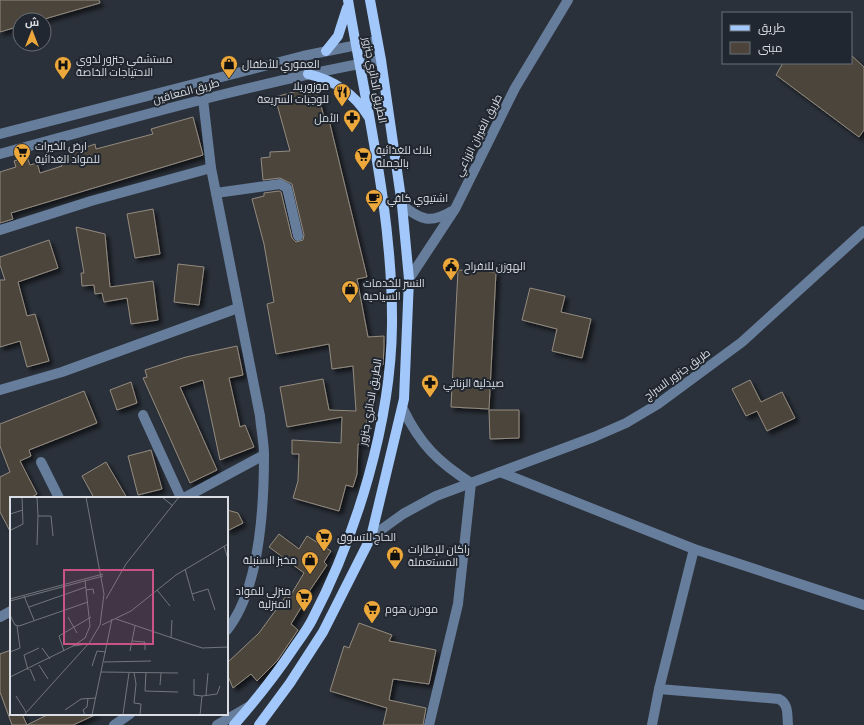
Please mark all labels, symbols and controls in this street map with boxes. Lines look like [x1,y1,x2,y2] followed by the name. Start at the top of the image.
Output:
[12,12,52,52] north arrow
[722,12,852,64] legend
[25,15,39,29] text: ش
[758,20,786,35] text: طريق
[358,35,390,125] street label: الطريق الدائري جنزور
[758,40,783,55] text: مبنى
[76,52,172,78] place label: مستشفي جنزور لذوي الاحتياجات الخاصة
[219,54,239,79] shop icon: العموري للأطفال
[53,55,73,80] hospital icon: مستشفي جنزور لذوي الاحتياجات الخاصة
[242,57,320,73] place label: العموري للأطفال
[151,75,221,107] street label: طريق المعاقين
[257,79,329,106] place label: موزوريلا للوجبات السريعة
[332,82,352,107] restaurant icon: موزوريلا للوجبات السريعة
[451,91,507,179] street label: طريق الغيران الزراعي
[342,108,362,133] pharmacy icon: الأمل
[314,111,339,125] place label: الأمل
[35,139,100,166] place label: ارض الخيرات للمواد الغذائية
[12,142,32,167] supermarket icon: ارض الخيرات للمواد الغذائية
[376,143,432,169] place label: بلاك للغذائية بالجملة
[353,146,373,171] supermarket icon: بلاك للغذائية بالجملة
[364,188,384,213] cafe icon: اشتيوي كافي
[387,191,448,207] place label: اشتيوي كافي
[441,256,461,281] public building icon: الهوزن للافراح
[464,259,526,274] place label: الهوزن للافراح
[363,276,425,302] place label: النسر للخدمات السياحية
[340,279,360,304] shop icon: النسر للخدمات السياحية
[641,345,714,404] street label: طريق جنزور السراج
[355,358,386,448] street label: الطريق الدائري جنزور
[420,373,440,398] pharmacy icon: صيدلية الزناتي
[443,376,504,392] place label: صيدلية الزناتي
[10,497,228,715] inset map
[314,527,334,552] supermarket icon: الحاج للتسوق
[337,530,396,545] place label: الحاج للتسوق
[408,542,470,568] place label: راكان للإطارات المستعملة
[385,545,405,570] shop icon: راكان للإطارات المستعملة
[300,550,320,575] shop icon: مخبز السنبلة
[243,553,297,567] place label: مخبز السنبلة
[236,584,291,611] place label: منزلي للمواد المنزلية
[294,587,314,612] supermarket icon: منزلي للمواد المنزلية
[362,599,382,624] supermarket icon: مودرن هوم
[385,602,438,617] place label: مودرن هوم

